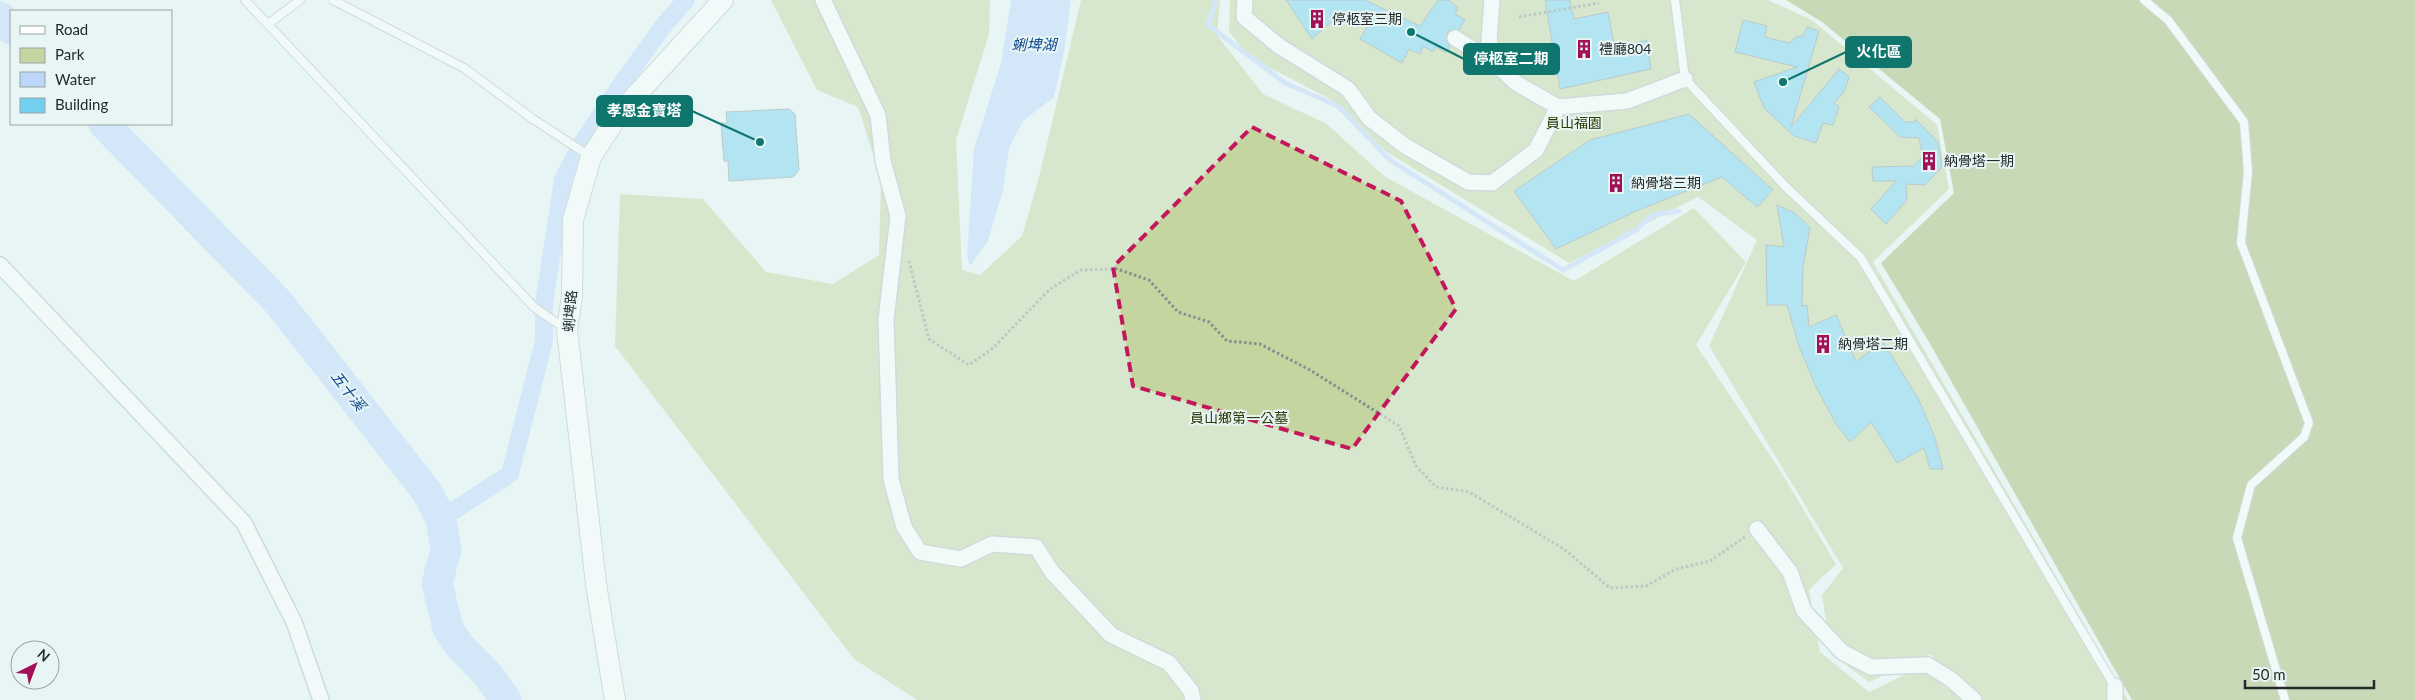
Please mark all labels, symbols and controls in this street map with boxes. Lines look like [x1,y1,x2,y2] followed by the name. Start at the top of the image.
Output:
[1306,8,1328,30] building icon: 停柩室三期
[10,10,172,125] legend
[1332,10,1402,27] place label: 停柩室三期
[55,20,88,38] text: Road
[1011,35,1058,53] water label: 蜊埤湖
[1846,37,1911,67] callout: 火化區
[1573,38,1595,60] building icon: 禮廳804
[1599,40,1651,57] place label: 禮廳804
[1856,42,1902,60] text: 火化區
[1464,44,1559,74] callout: 停柩室二期
[55,45,85,63] text: Park
[1473,49,1549,67] text: 停柩室二期
[55,70,96,88] text: Water
[55,95,108,113] text: Building
[597,96,692,126] callout: 孝恩金寶塔
[606,101,682,119] text: 孝恩金寶塔
[1546,114,1602,131] park label: 員山福園
[1918,150,1940,172] building icon: 納骨塔一期
[1944,152,2014,169] place label: 納骨塔一期
[1605,172,1627,194] building icon: 納骨塔三期
[1631,174,1701,191] place label: 納骨塔三期
[559,289,580,333] street label: 蜊埤路
[1812,333,1834,355] building icon: 納骨塔二期
[1838,335,1908,352] place label: 納骨塔二期
[328,367,371,415] water label: 五十溪
[1190,409,1288,426] park label: 員山鄉第一公墓
[10,640,60,690] north arrow
[34,645,54,665] text: N
[2245,658,2374,690] scale bar
[2252,665,2286,683] text: 50 m

